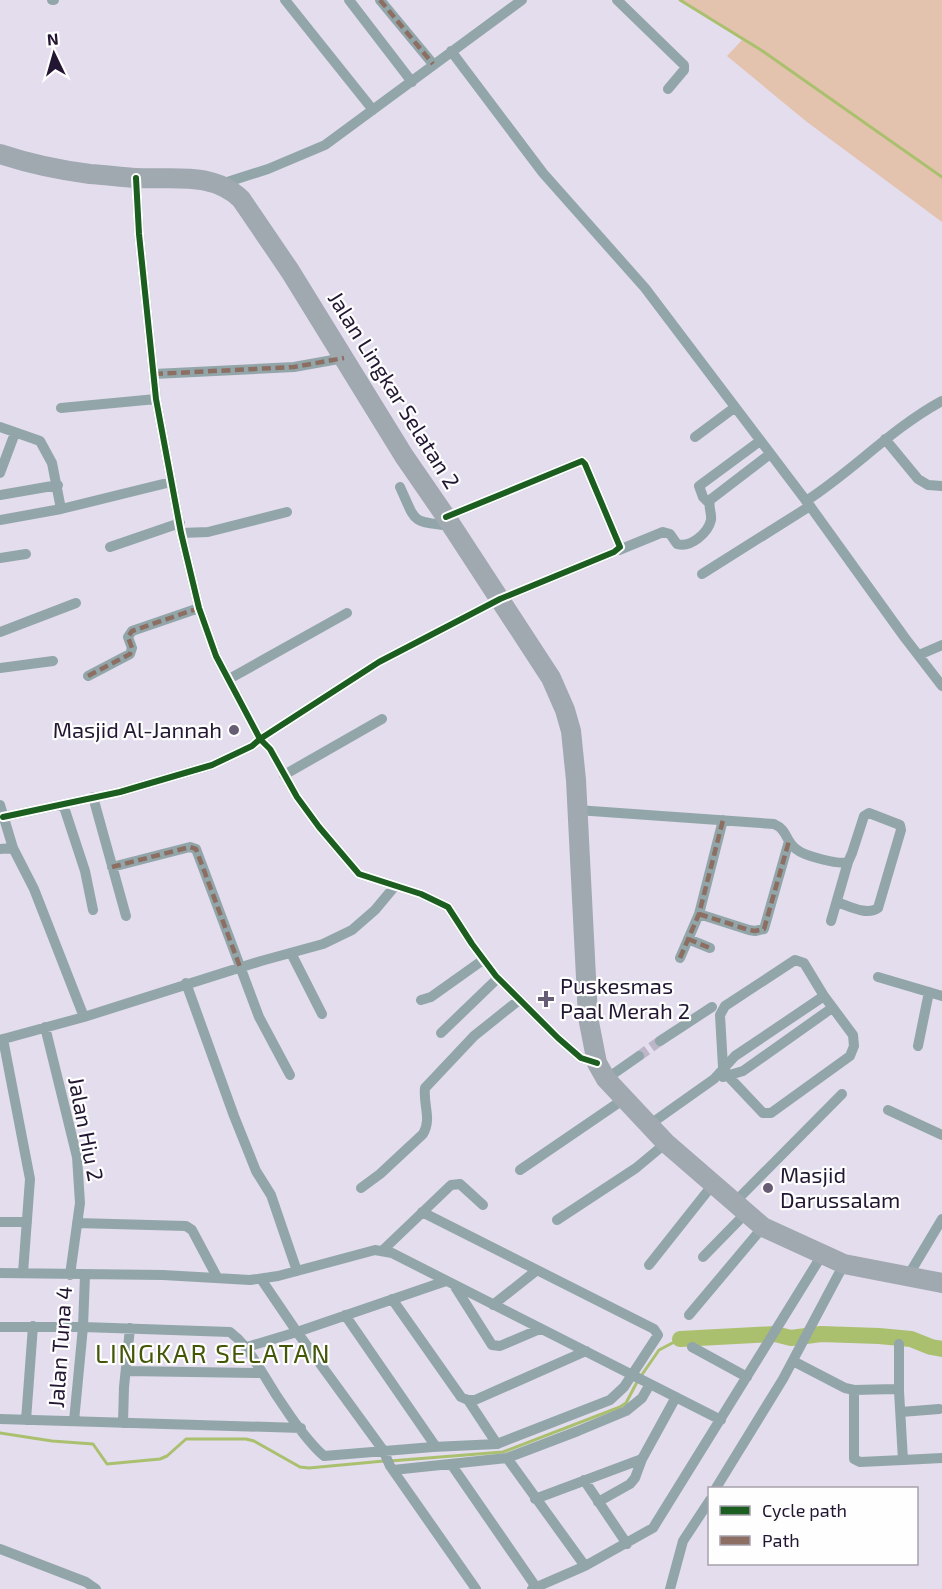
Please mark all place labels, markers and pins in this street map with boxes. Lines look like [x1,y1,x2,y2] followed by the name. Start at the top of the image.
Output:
[53,716,222,743] place label: Masjid Al-Jannah
[227,723,241,737] marker: Masjid Al-Jannah
[560,972,690,1023] place label: Puskesmas Paal Merah 2
[537,990,555,1008] marker: Puskesmas Paal Merah 2
[780,1161,900,1212] place label: Masjid Darussalam
[761,1181,775,1195] marker: Masjid Darussalam

